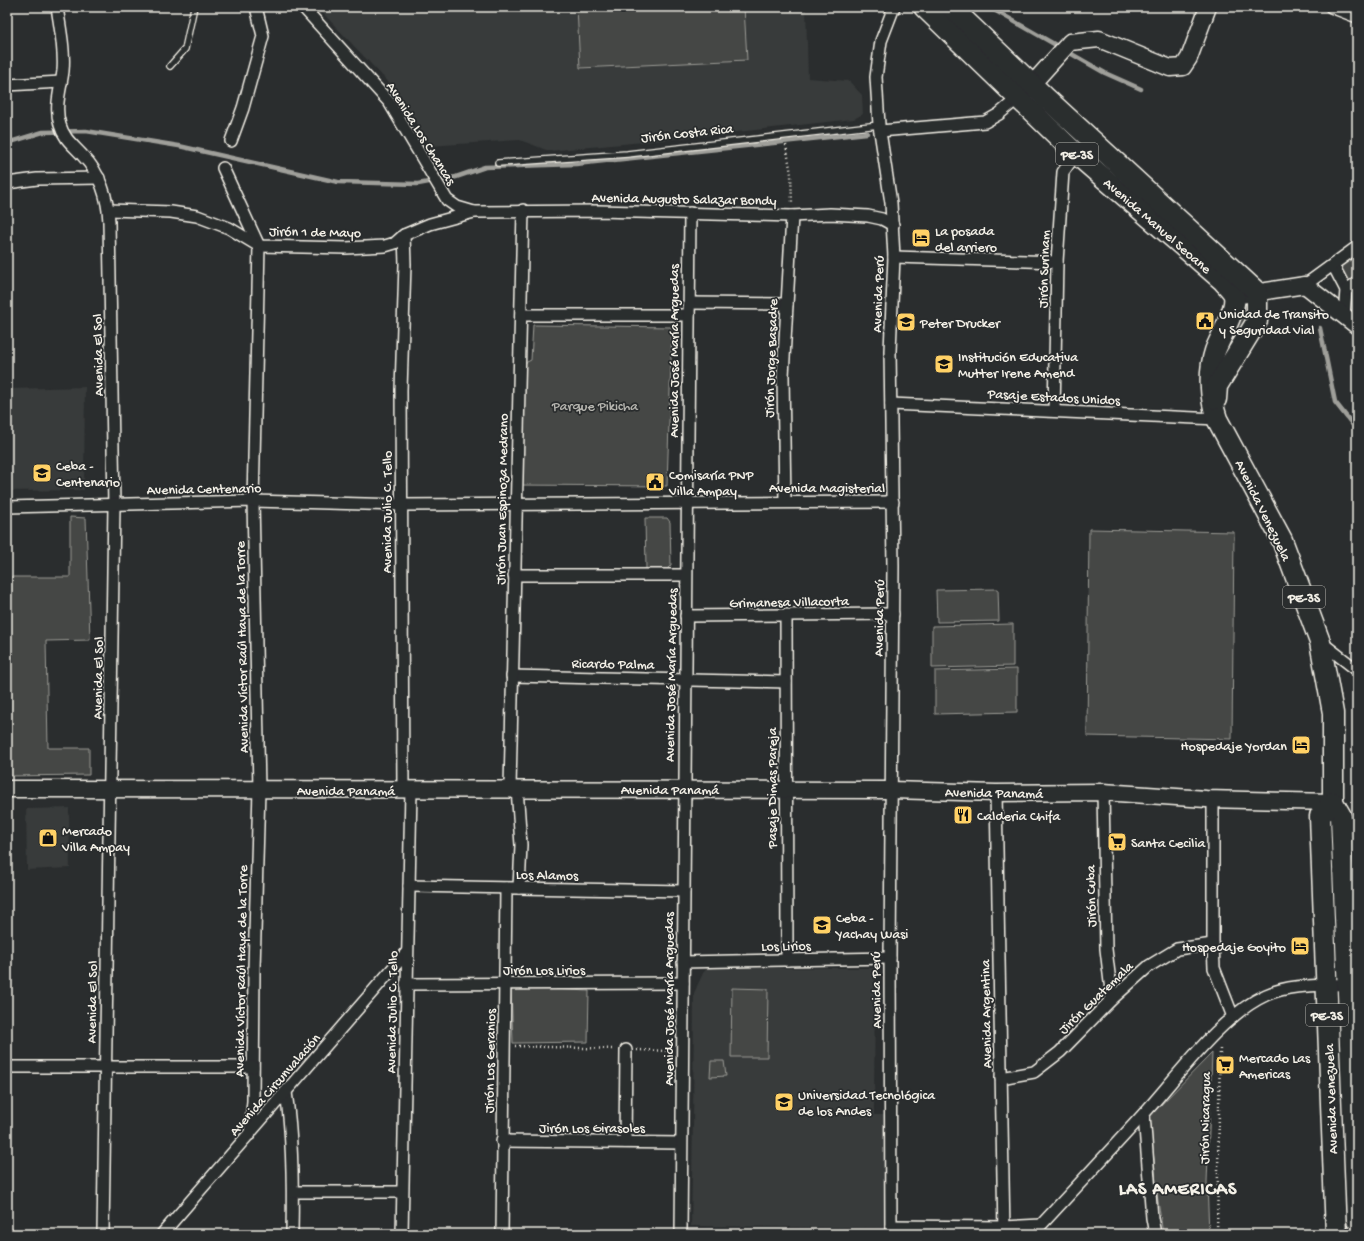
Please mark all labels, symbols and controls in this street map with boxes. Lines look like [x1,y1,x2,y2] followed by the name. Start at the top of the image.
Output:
[381,79,459,190] street label: Avenida Los Chancas
[640,121,735,148] street label: Jirón Costa Rica
[1056,143,1098,165] road number: PE-3S
[1099,175,1214,279] street label: Avenida Manuel Seoane
[591,190,777,211] street label: Avenida Augusto Salazar Bondy
[269,224,361,243] street label: Jirón 1 de Mayo
[935,224,997,257] place label: La posada del arriero
[910,227,932,249] hotel icon: La posada del arriero
[1036,230,1055,308] street label: Jirón Surinam
[870,255,889,333] street label: Avenida Perú
[667,263,684,438] street label: Avenida José María Arguedas
[762,298,783,418] street label: Jirón Jorge Basadre
[1219,307,1329,340] place label: Unidad de Transito y Seguridad Vial
[1194,310,1216,332] public building icon: Unidad de Transito y Seguridad Vial
[895,311,917,333] school or university icon: Peter Drucker
[90,314,109,396] street label: Avenida El Sol
[919,316,1001,333] place label: Peter Drucker
[958,350,1079,383] place label: Institución Educativa Mutter Irene Amend
[933,353,955,375] school or university icon: Institución Educativa Mutter Irene Amend
[986,386,1121,411] street label: Pasaje Estados Unidos
[551,399,639,416] park label: Parque Pikicha
[494,413,513,585] street label: Jirón Juan Espinoza Medrano
[380,451,397,573] street label: Avenida Julio C. Tello
[1230,458,1294,566] street label: Avenida Venezuela
[56,459,120,492] place label: Ceba - Centenario
[31,462,53,484] school or university icon: Ceba - Centenario
[668,468,754,501] place label: Comisaría PNP Villa Ampay
[644,471,666,493] public building icon: Comisaría PNP Villa Ampay
[147,481,262,500] street label: Avenida Centenario
[769,481,885,498] street label: Avenida Magisterial
[233,540,254,753] street label: Avenida Víctor Raúl Haya de la Torre
[871,579,890,657] street label: Avenida Perú
[1283,586,1325,608] road number: PE-3S
[662,587,683,762] street label: Avenida José María Arguedas
[729,594,850,613] street label: Grimanesa Villacorta
[90,637,109,719] street label: Avenida El Sol
[571,656,656,675] street label: Ricardo Palma
[765,726,782,849] street label: Pasaje Dimas Pareja
[1290,734,1312,756] hotel icon: Hospedaje Yordan
[1181,739,1287,756] place label: Hospedaje Yordan
[621,783,720,800] street label: Avenida Panamá
[297,784,396,801] street label: Avenida Panamá
[945,785,1044,804] street label: Avenida Panamá
[952,804,974,826] restaurant icon: Calderia Chifa
[977,809,1061,826] place label: Calderia Chifa
[61,824,130,857] place label: Mercado Villa Ampay
[37,827,59,849] shop icon: Mercado Villa Ampay
[1106,831,1128,853] supermarket icon: Santa Cecilia
[1131,836,1206,853] place label: Santa Cecilia
[232,864,253,1077] street label: Avenida Víctor Raúl Haya de la Torre
[1083,864,1102,927] street label: Jirón Cuba
[516,867,579,886] street label: Los Alamos
[662,911,679,1086] street label: Avenida José María Arguedas
[834,911,908,944] place label: Ceba - Yachay Wasi
[811,914,833,936] school or university icon: Ceba - Yachay Wasi
[1289,935,1311,957] hotel icon: Hospedaje Goyito
[761,939,812,956] street label: Los Lirios
[1182,940,1286,957] place label: Hospedaje Goyito
[384,951,403,1074] street label: Avenida Julio C. Tello
[868,951,887,1029] street label: Avenida Perú
[978,958,997,1069] street label: Avenida Argentina
[1056,958,1139,1039] street label: Jirón Guatemala
[84,961,103,1043] street label: Avenida El Sol
[503,963,586,980] street label: Jirón Los Lirios
[1306,1004,1348,1026] road number: PE-3S
[482,1008,501,1113] street label: Jirón Los Geranios
[227,1030,325,1141] street label: Avenida Circunvalación
[1322,1042,1343,1154] street label: Avenida Venezuela
[1239,1051,1311,1084] place label: Mercado Las Americas
[1214,1054,1236,1076] supermarket icon: Mercado Las Americas
[1197,1070,1216,1164] street label: Jirón Nicaragua
[798,1088,936,1121] place label: Universidad Tecnológica de los Andes
[773,1091,795,1113] school or university icon: Universidad Tecnológica de los Andes
[539,1121,646,1138] street label: Jirón Los Girasoles
[1119,1180,1237,1201] district label: LAS AMERICAS

